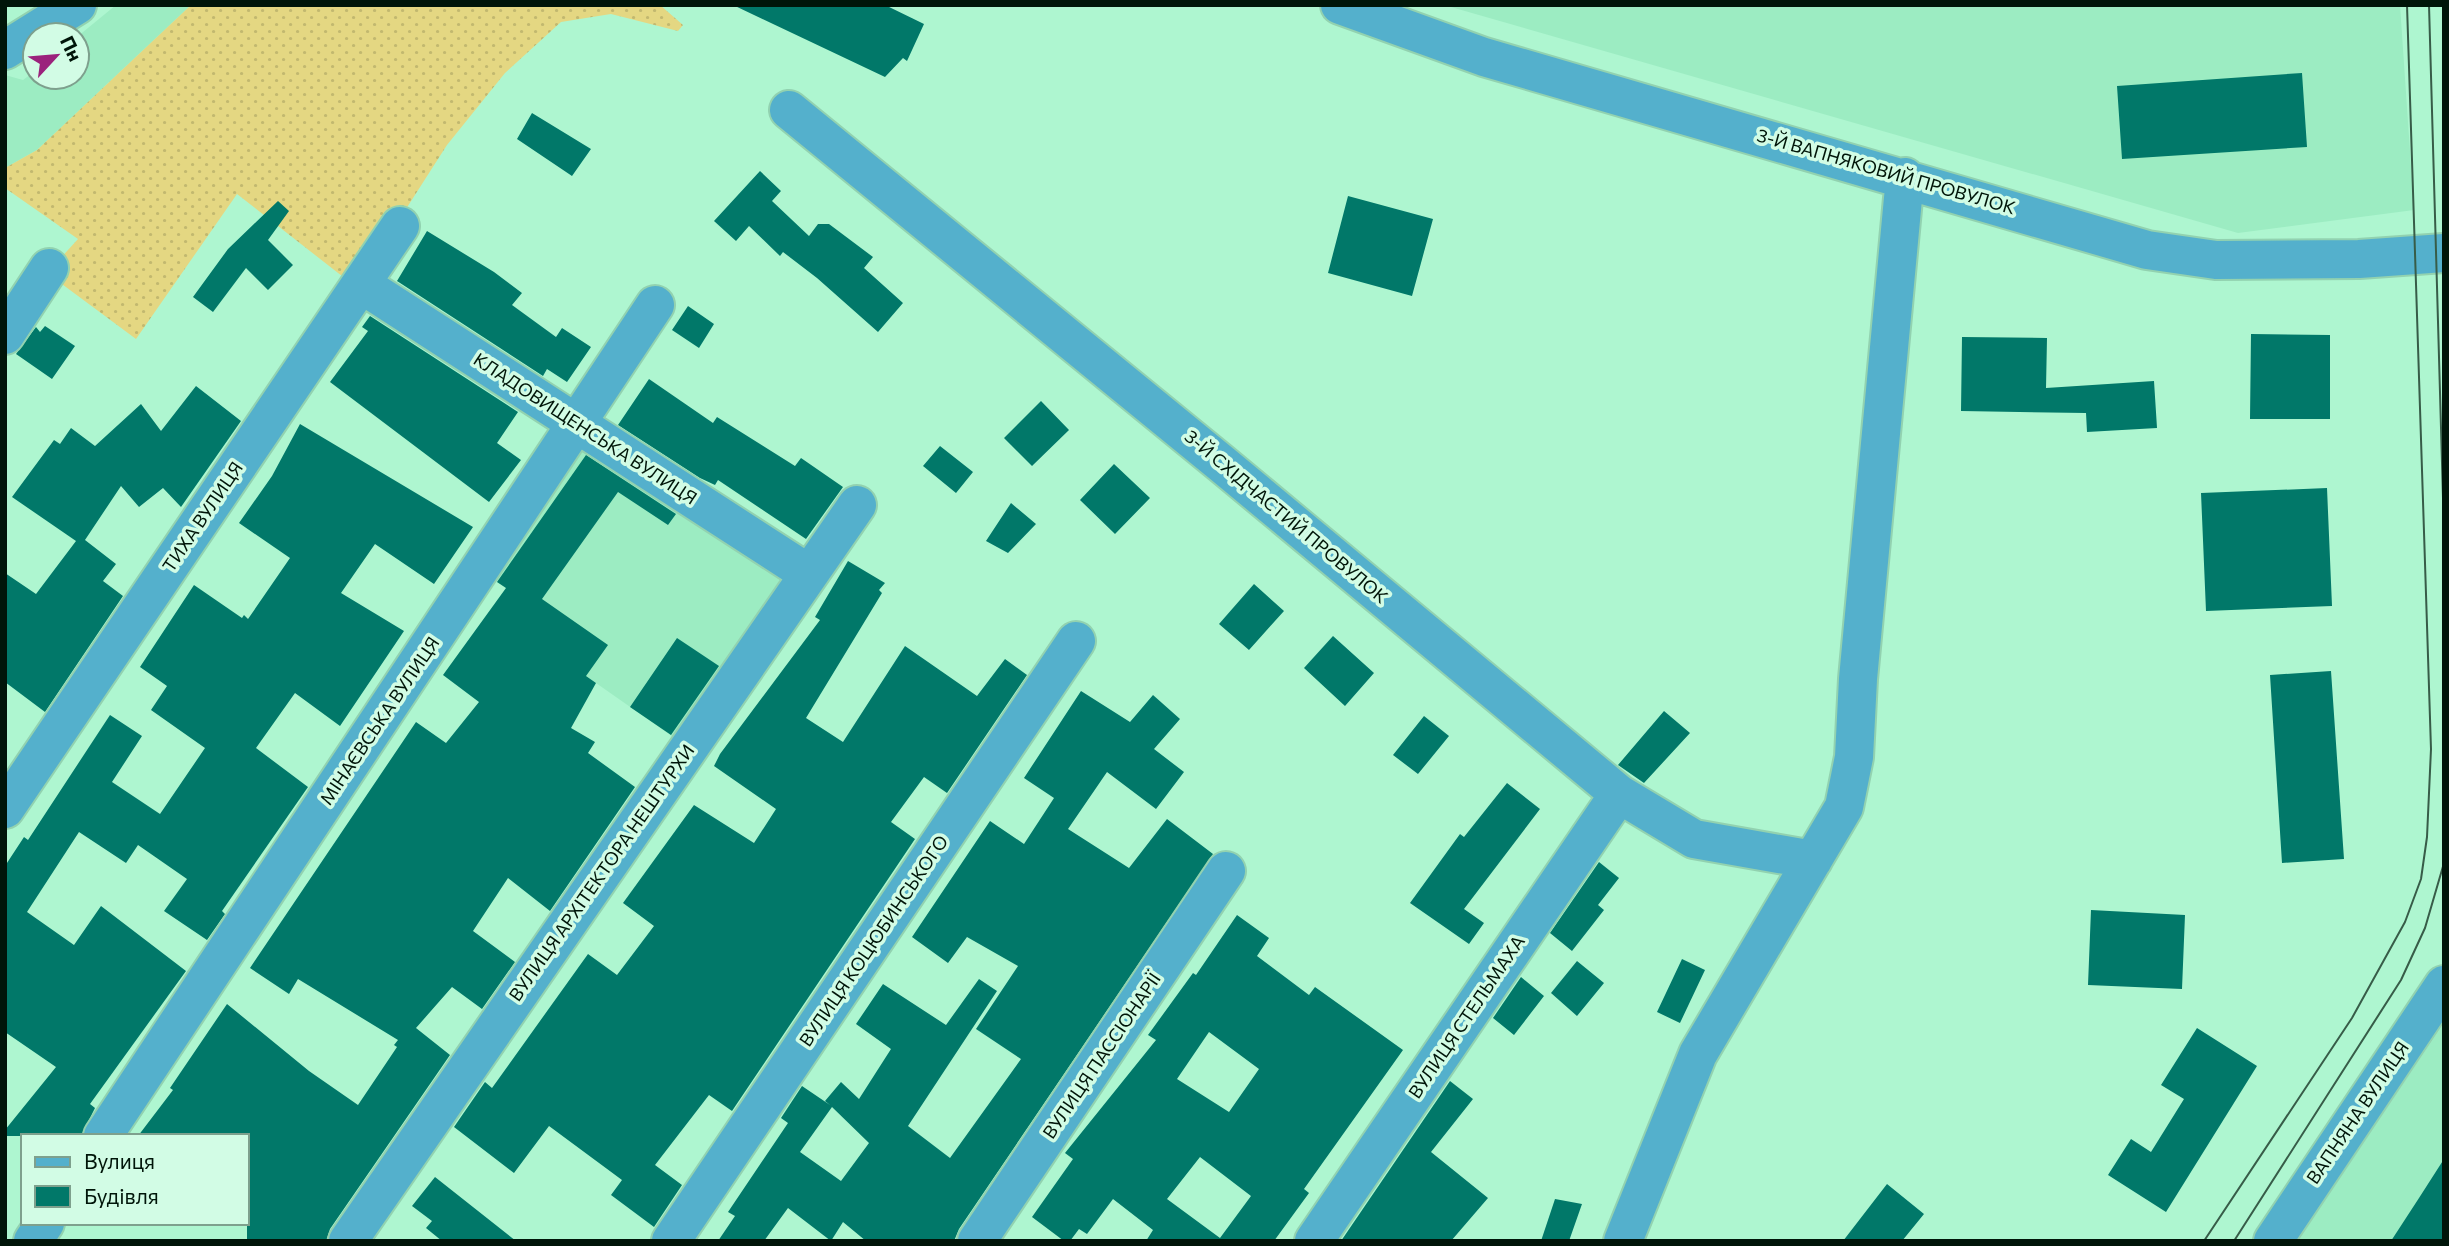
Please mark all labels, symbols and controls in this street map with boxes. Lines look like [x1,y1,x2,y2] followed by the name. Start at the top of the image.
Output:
[21,21,91,91] north arrow
[56,32,88,65] text: Пн
[1755,124,2018,219] street label: 3-Й ВАПНЯКОВИЙ ПРОВУЛОК
[470,348,701,509] street label: КЛАДОВИЩЕНСЬКА ВУЛИЦЯ
[1181,425,1393,608] street label: 3-Й СХІДЧАСТИЙ ПРОВУЛОК
[157,457,247,576] street label: ТИХА ВУЛИЦЯ
[315,632,444,809] street label: МІНАЄВСЬКА ВУЛИЦЯ
[504,740,699,1005] street label: ВУЛИЦЯ АРХІТЕКТОРА НЕШТУРХИ
[794,831,952,1050] street label: ВУЛИЦЯ КОЦЮБИНСЬКОГО
[1403,931,1529,1102] street label: ВУЛИЦЯ СТЕЛЬМАХА
[1037,968,1165,1142] street label: ВУЛИЦЯ ПАССІОНАРІЇ
[2301,1037,2413,1188] street label: ВАПНЯНА ВУЛИЦЯ
[21,1134,248,1225] legend
[84,1148,155,1173] text: Вулиця
[84,1183,159,1208] text: Будівля

